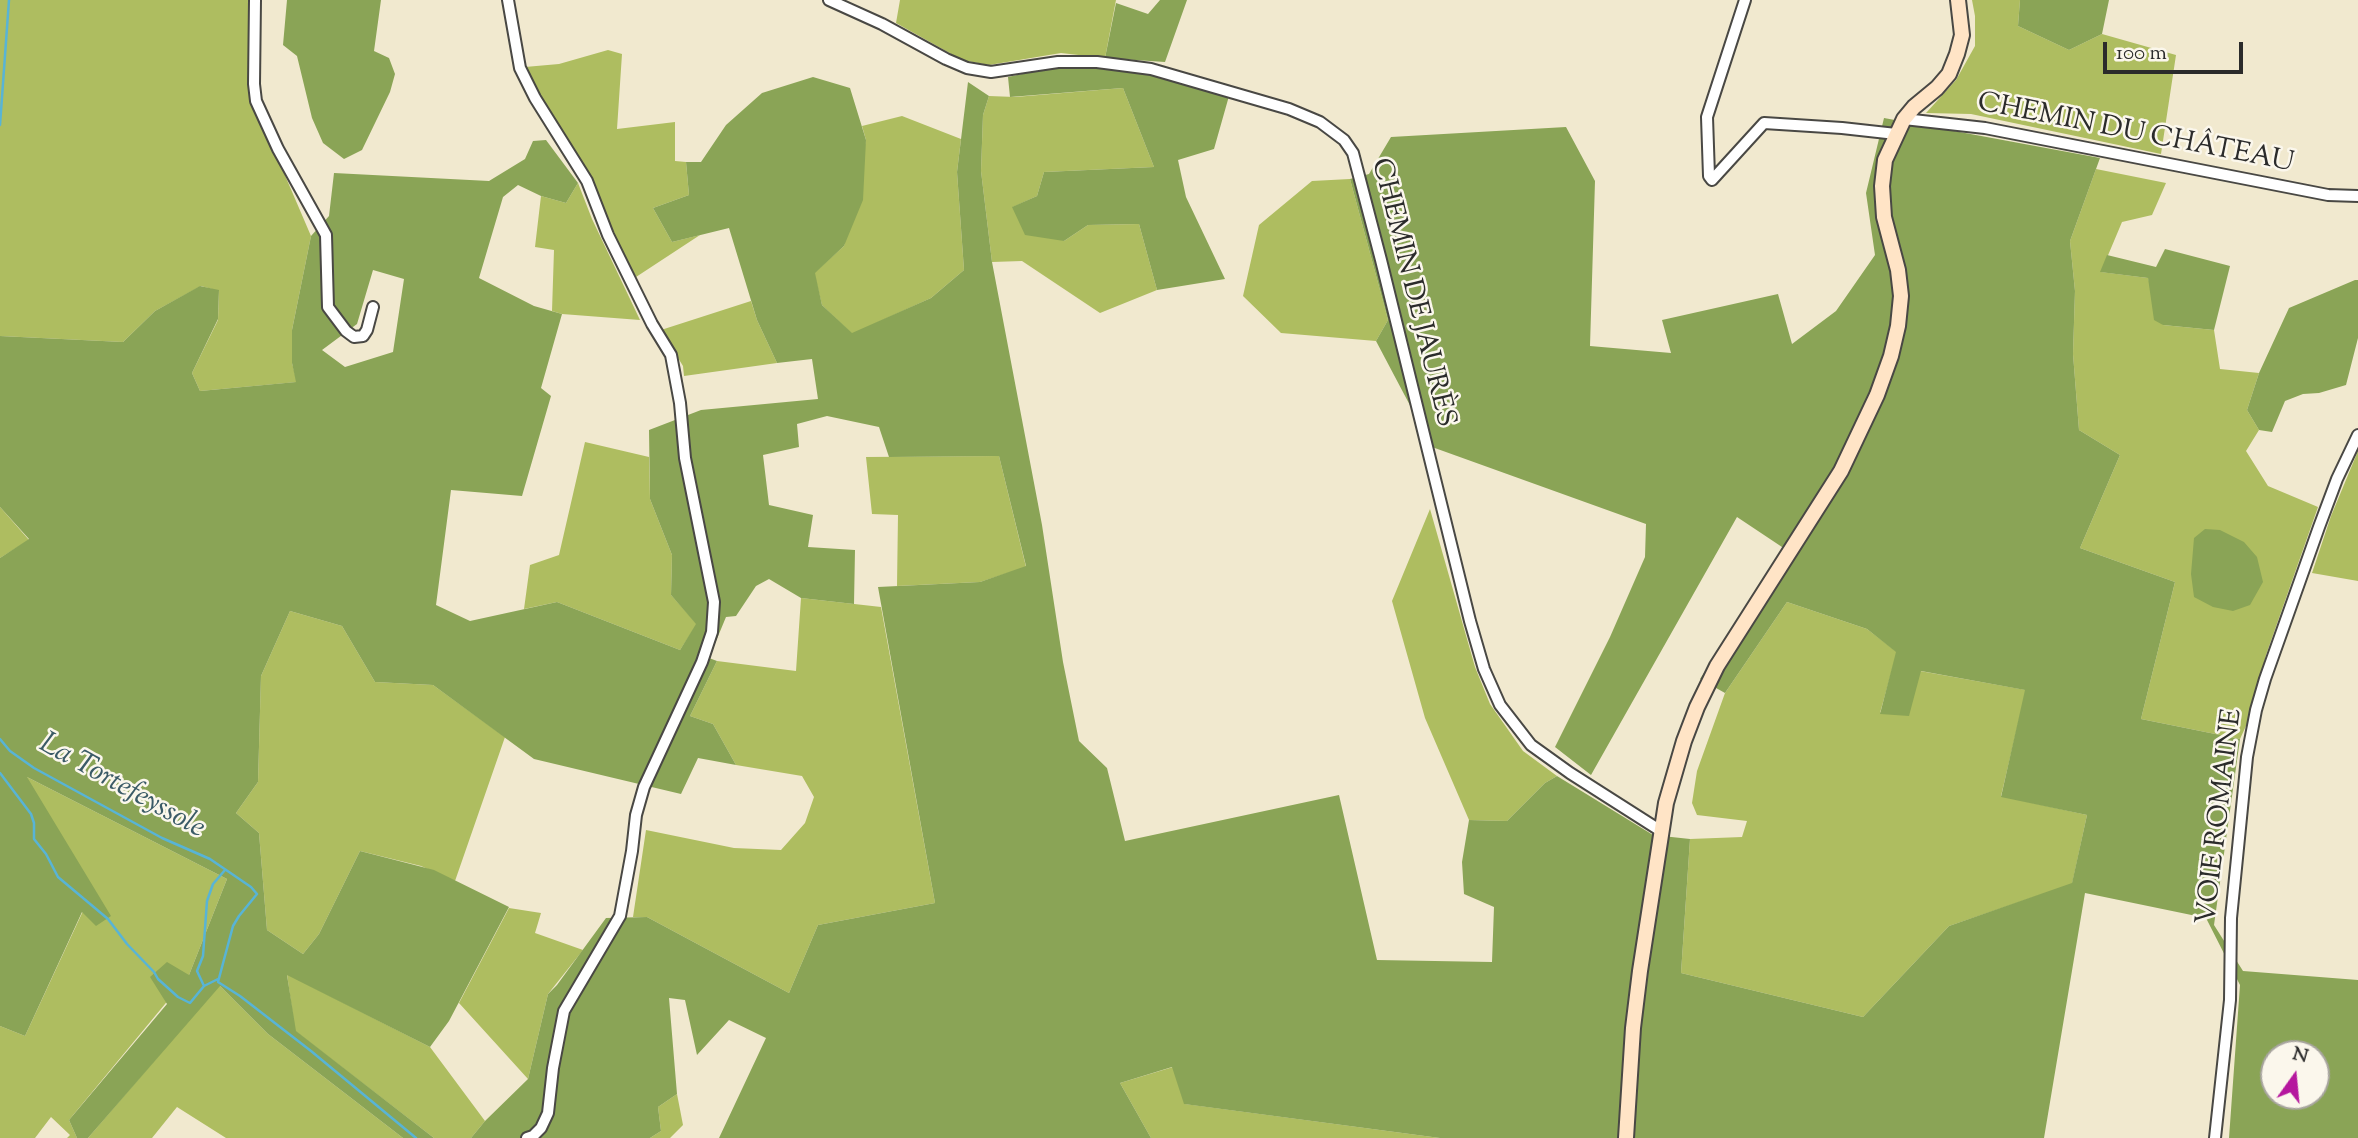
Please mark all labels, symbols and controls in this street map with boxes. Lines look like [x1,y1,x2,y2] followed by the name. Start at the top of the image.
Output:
[2106,28,2246,72] scale bar
[2116,39,2167,69] text: 100 m
[1974,88,2296,182] street label: CHEMIN DU CHÂTEAU
[1361,155,1461,431] street label: CHEMIN DE JAURÈS
[2192,707,2252,927] street label: VOIE ROMAINE
[32,728,210,848] water label: La Tortefeyssole
[2260,1040,2330,1110] north arrow
[2289,1041,2311,1071] text: N

